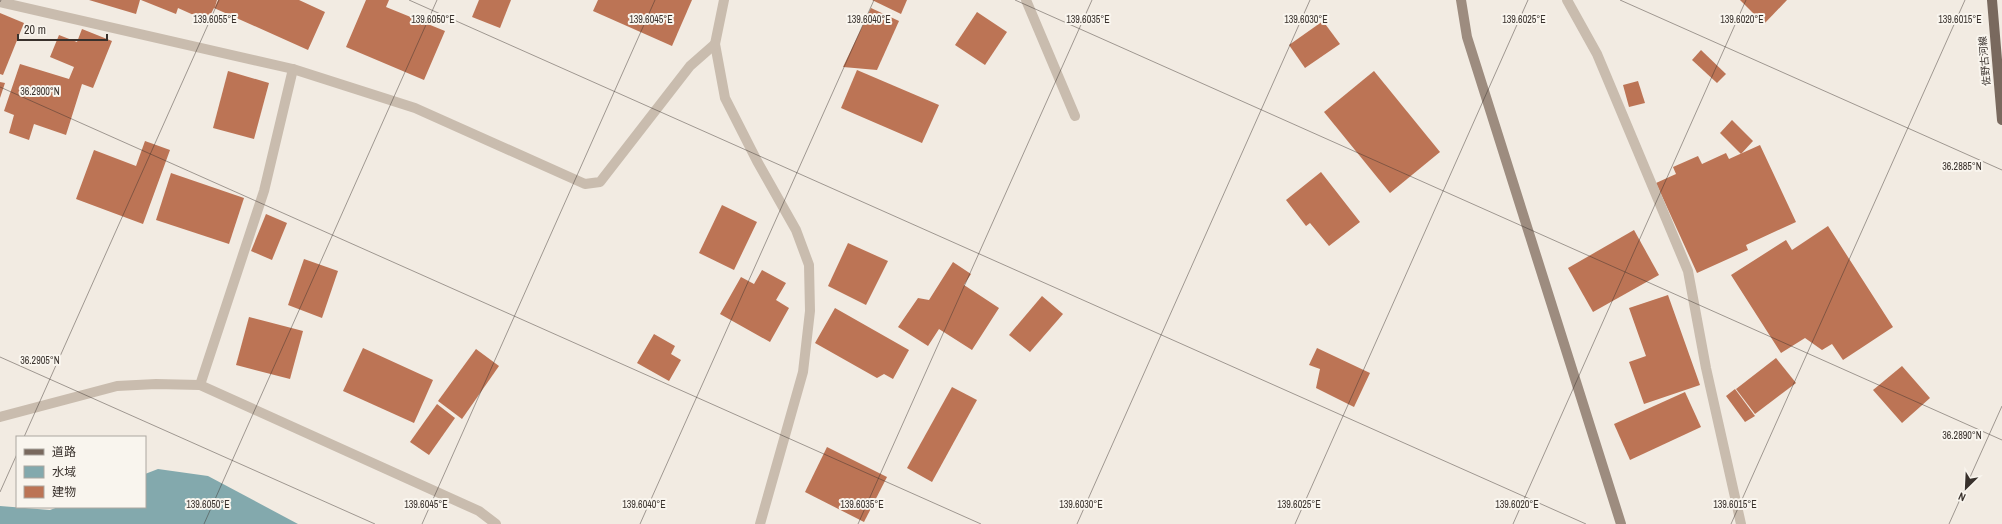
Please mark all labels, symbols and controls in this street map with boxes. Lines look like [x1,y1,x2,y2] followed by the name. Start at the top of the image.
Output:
[193,13,237,26] text: 139.6055°E
[411,13,455,26] text: 139.6050°E
[629,13,673,26] text: 139.6045°E
[847,13,891,26] text: 139.6040°E
[1066,13,1110,26] text: 139.6035°E
[1284,13,1328,26] text: 139.6030°E
[1502,13,1546,26] text: 139.6025°E
[1720,13,1764,26] text: 139.6020°E
[1938,13,1982,26] text: 139.6015°E
[18,16,107,42] scale bar
[24,22,46,38] text: 20 m
[1976,35,1993,86] street label: 佐野古河線
[20,85,60,98] text: 36.2900°N
[1942,160,1982,173] text: 36.2885°N
[20,354,60,367] text: 36.2905°N
[1942,429,1982,442] text: 36.2890°N
[16,436,146,508] legend
[52,444,76,460] text: 道路
[52,464,76,480] text: 水域
[1946,468,1986,508] north arrow
[52,484,76,500] text: 建物
[1956,489,1968,505] text: N
[186,498,230,511] text: 139.6050°E
[404,498,448,511] text: 139.6045°E
[622,498,666,511] text: 139.6040°E
[840,498,884,511] text: 139.6035°E
[1059,498,1103,511] text: 139.6030°E
[1277,498,1321,511] text: 139.6025°E
[1495,498,1539,511] text: 139.6020°E
[1713,498,1757,511] text: 139.6015°E

